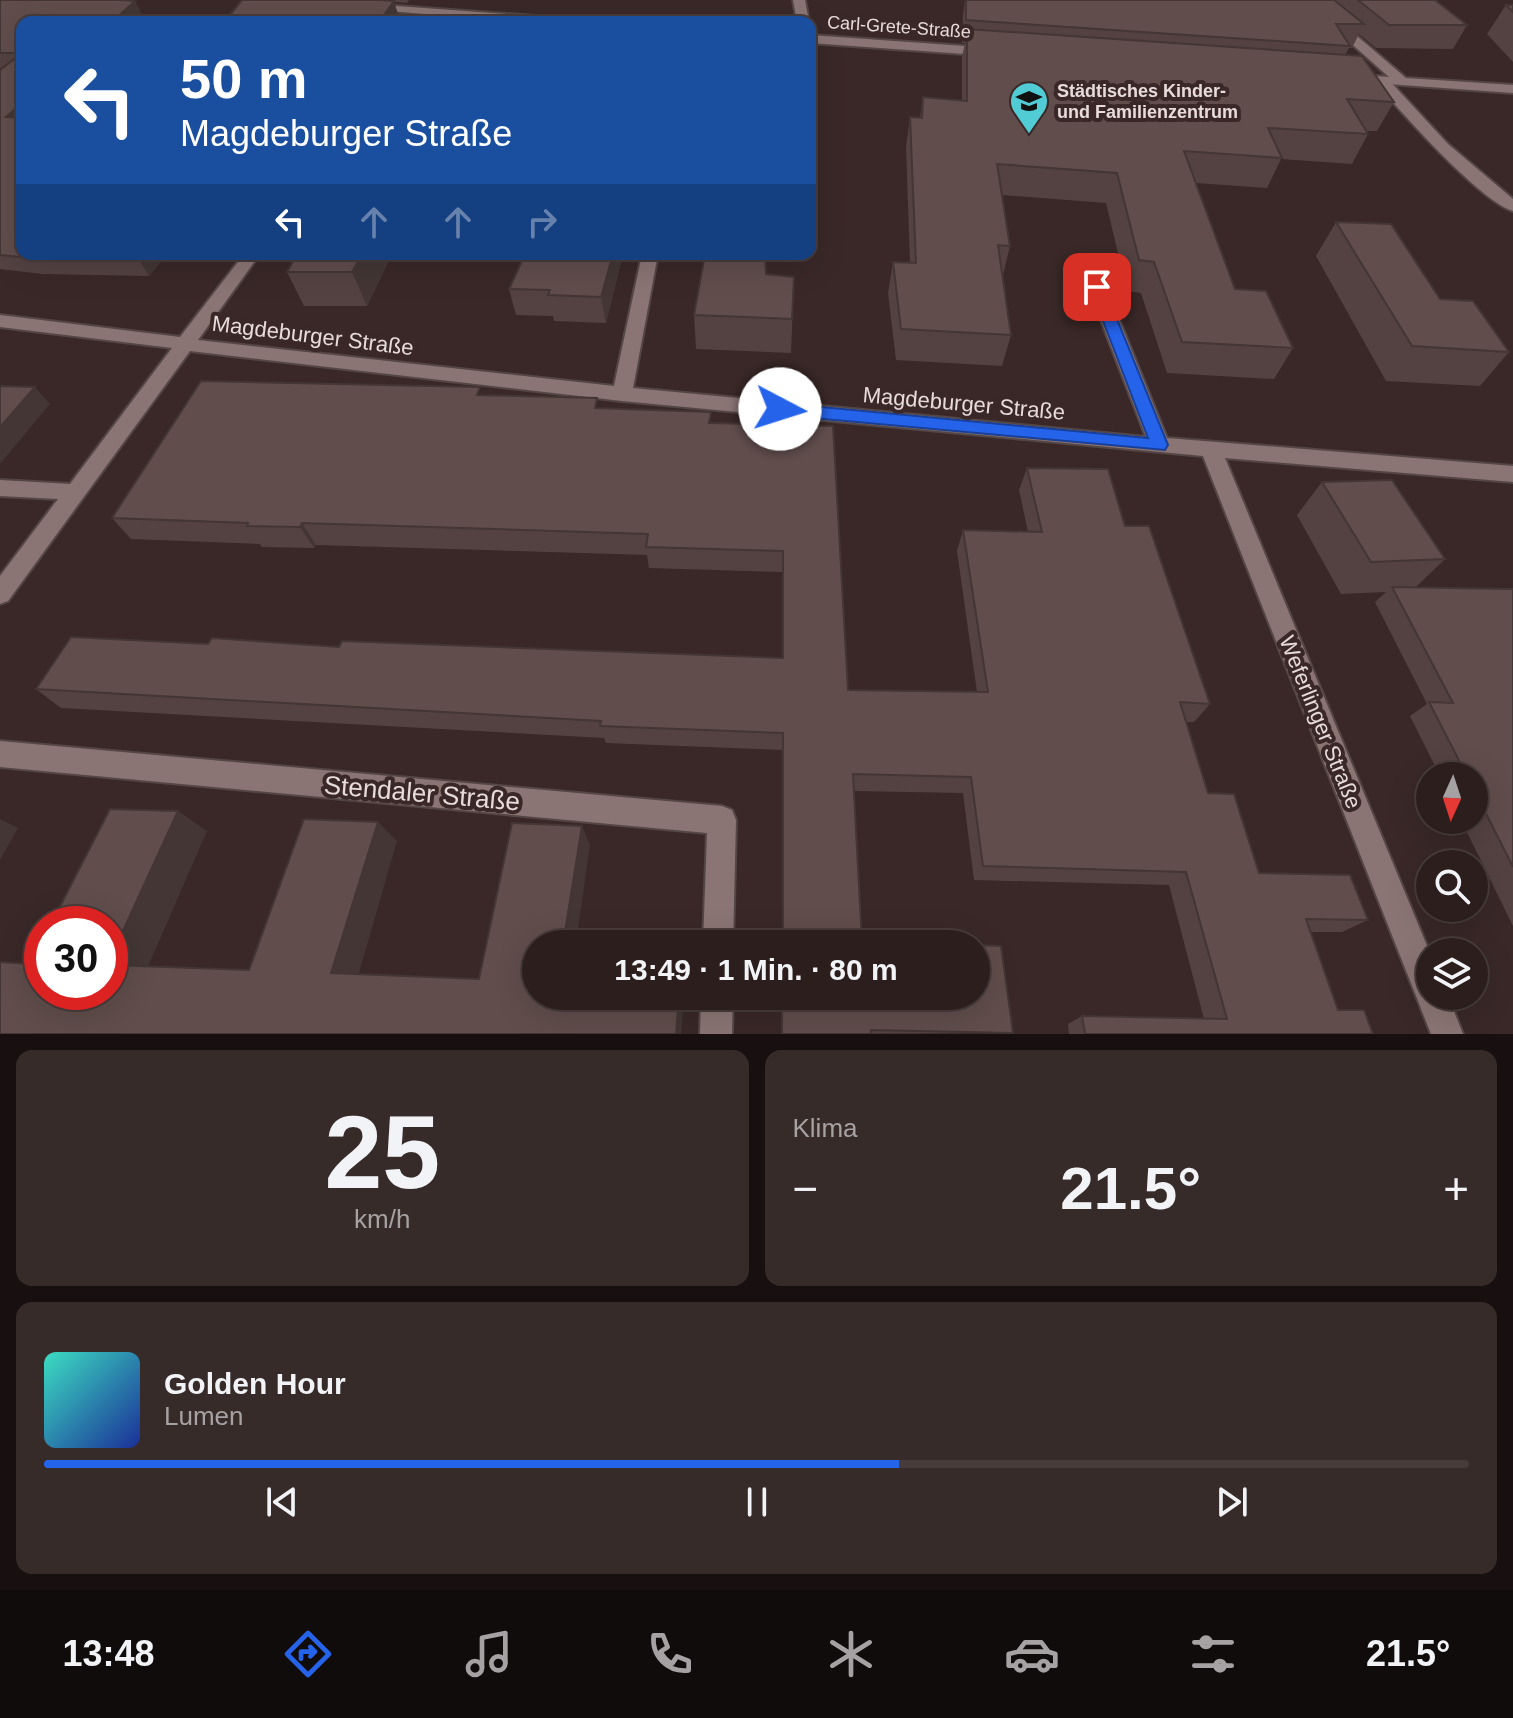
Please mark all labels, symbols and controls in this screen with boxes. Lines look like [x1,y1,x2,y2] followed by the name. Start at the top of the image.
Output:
[826,12,972,42] street label: Carl-Grete-Straße
[180,47,308,110] text: 50 m
[48,48,152,152] icon: left
[1008,80,1050,135] school or university icon: Städtisches Kinder- und Familienzentrum
[1057,81,1238,122] place label: Städtisches Kinder- und Familienzentrum
[180,113,512,154] text: Magdeburger Straße
[268,200,312,244] icon: left
[352,200,396,244] icon: ahead
[436,200,480,244] icon: ahead
[520,200,564,244] icon: right
[1063,253,1131,321] pin
[1075,265,1119,309] icon: arrive
[211,311,415,360] street label: Magdeburger Straße
[738,367,822,451] position arrow
[862,382,1066,425] street label: Magdeburger Straße
[1274,632,1367,812] street label: Weferlinger Straße
[1416,762,1488,834] north arrow
[1416,762,1488,1010] map controls
[323,769,521,817] street label: Stendaler Straße
[1416,850,1488,922] button: search
[24,906,128,1010] speed limit sign: 30
[1416,938,1488,1010] button: layers
[614,953,898,986] text: 13:49 · 1 Min. · 80 m
[324,1094,440,1210] text: 25
[793,1113,858,1143] text: Klima
[1060,1155,1201,1222] text: 21.5°
[793,1164,818,1213] text: −
[1443,1164,1469,1213] text: +
[354,1204,410,1234] text: km/h
[164,1367,346,1400] text: Golden Hour
[164,1401,244,1431] text: Lumen
[260,1480,304,1524] icon: previous
[735,1480,779,1524] icon: pause
[1210,1480,1254,1524] icon: next
[280,1626,336,1682] icon: directions
[461,1626,517,1682] icon: music
[642,1626,698,1682] icon: phone
[823,1626,879,1682] icon: climate
[1004,1626,1060,1682] icon: car
[1185,1626,1241,1682] icon: filters
[63,1633,155,1674] text: 13:48
[1366,1633,1450,1674] text: 21.5°

